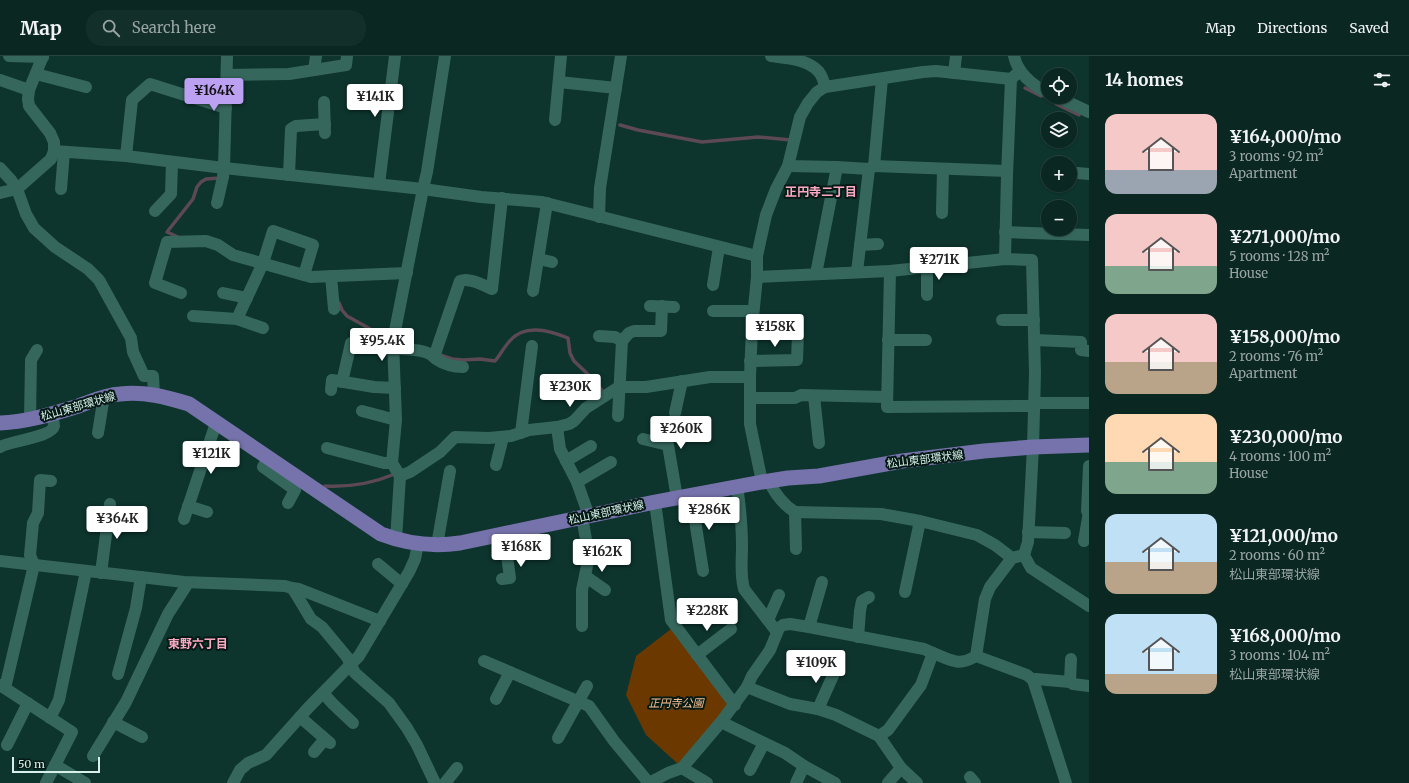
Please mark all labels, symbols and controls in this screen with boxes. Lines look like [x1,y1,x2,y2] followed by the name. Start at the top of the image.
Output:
[86,10,366,46] search box
[20,16,62,40] text: Map
[100,17,122,39] icon: search
[132,18,216,37] text: Search here
[1205,19,1235,37] text: Map
[1257,19,1327,37] text: Directions
[1349,19,1389,37] text: Saved
[1041,68,1077,236] map controls
[1041,68,1077,104] button: locate
[1105,69,1183,91] text: 14 homes
[1371,69,1393,91] icon: filters
[186,78,242,112] pin: ¥164K
[193,82,235,99] text: ¥164K
[347,84,403,118] pin: ¥141K
[356,88,394,105] text: ¥141K
[1041,112,1077,148] button: layers
[1229,126,1341,148] text: ¥164,000/mo
[1137,130,1185,178] icon: home
[1229,148,1324,165] text: 3 rooms · 92 m²
[1041,156,1077,192] button: +
[1229,165,1297,182] text: Apartment
[785,184,857,199] district label: 正円寺二丁目
[1041,200,1077,236] button: −
[1229,226,1340,248] text: ¥271,000/mo
[1137,230,1185,278] icon: home
[911,247,967,281] pin: ¥271K
[1229,248,1330,265] text: 5 rooms · 128 m²
[919,251,959,268] text: ¥271K
[1229,265,1268,282] text: House
[747,314,803,348] pin: ¥158K
[755,318,795,335] text: ¥158K
[1229,326,1340,348] text: ¥158,000/mo
[349,328,415,362] pin: ¥95.4K
[1137,330,1185,378] icon: home
[359,332,405,349] text: ¥95.4K
[1229,348,1323,365] text: 2 rooms · 76 m²
[1229,365,1297,382] text: Apartment
[542,374,598,408] pin: ¥230K
[549,378,591,395] text: ¥230K
[39,389,117,423] street label: 松山東部環状線
[653,416,709,450] pin: ¥260K
[659,420,703,437] text: ¥260K
[1229,426,1343,448] text: ¥230,000/mo
[1137,430,1185,478] icon: home
[183,441,239,475] pin: ¥121K
[192,445,230,462] text: ¥121K
[886,447,964,471] street label: 松山東部環状線
[1229,448,1331,465] text: 4 rooms · 100 m²
[1229,465,1268,482] text: House
[567,497,645,527] street label: 松山東部環状線
[681,497,737,531] pin: ¥286K
[688,501,730,518] text: ¥286K
[89,506,145,540] pin: ¥364K
[95,510,139,527] text: ¥364K
[1229,525,1338,547] text: ¥121,000/mo
[1137,530,1185,578] icon: home
[493,534,549,568] pin: ¥168K
[501,538,541,555] text: ¥168K
[574,539,630,573] pin: ¥162K
[582,543,622,560] text: ¥162K
[1229,547,1325,564] text: 2 rooms · 60 m²
[1229,566,1320,583] text: 松山東部環状線
[679,598,735,632] pin: ¥228K
[686,602,728,619] text: ¥228K
[1229,625,1341,647] text: ¥168,000/mo
[1137,630,1185,678] icon: home
[168,636,228,651] district label: 東野六丁目
[1229,647,1330,664] text: 3 rooms · 104 m²
[788,650,844,684] pin: ¥109K
[795,654,837,671] text: ¥109K
[1229,666,1320,683] text: 松山東部環状線
[649,696,705,710] park label: 正円寺公園
[12,755,100,774] scale bar
[18,757,45,771] text: 50 m

